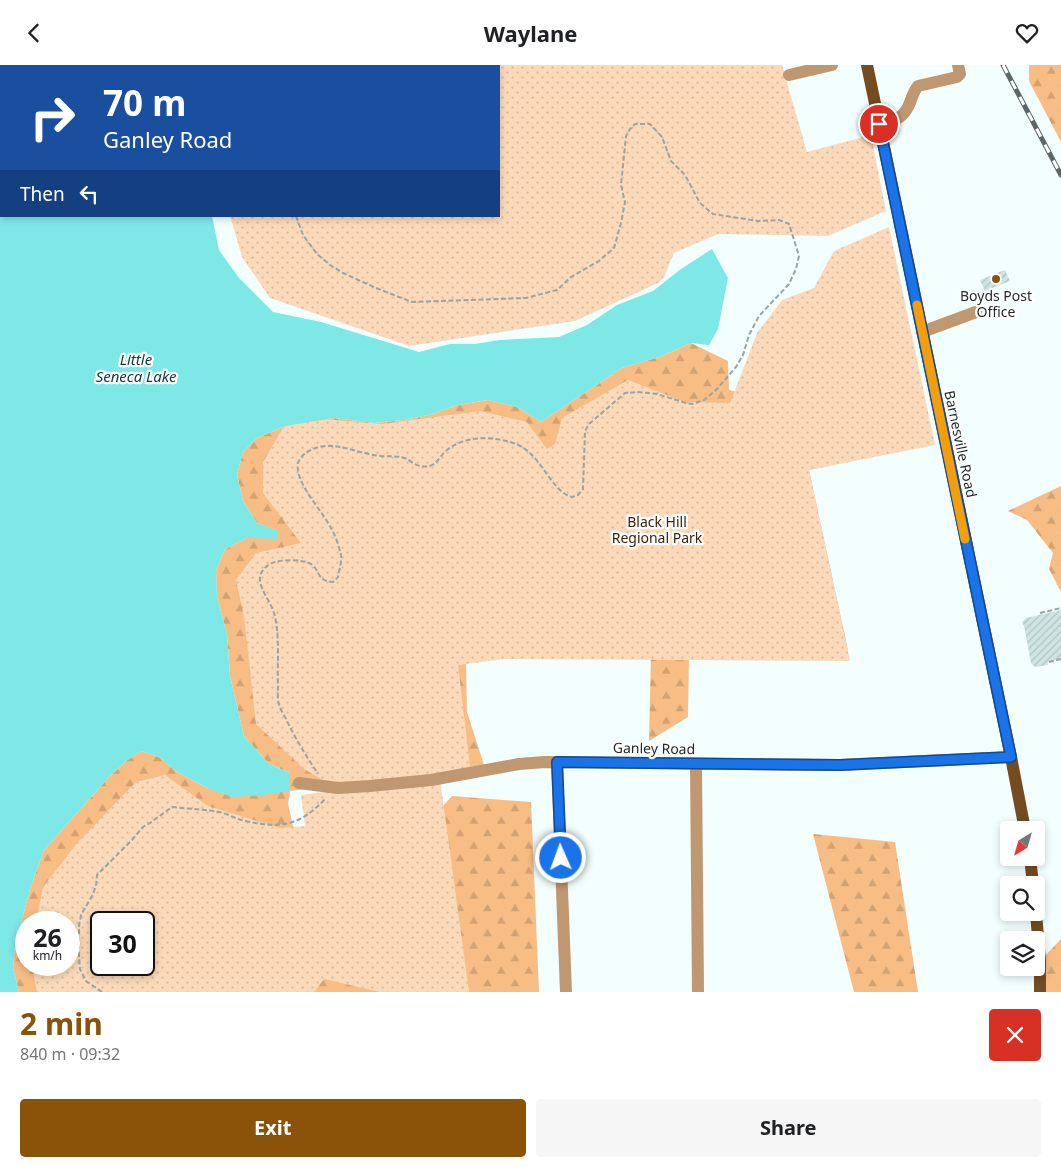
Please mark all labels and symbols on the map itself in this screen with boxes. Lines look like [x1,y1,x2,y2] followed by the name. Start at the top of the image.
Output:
[858,103,900,145] pin
[990,273,1002,285] marker: Boyds Post Office
[960,286,1032,321] place label: Boyds Post Office
[96,349,177,386] water label: Little Seneca Lake
[940,389,982,499] street label: Barnesville Road
[612,512,703,547] park label: Black Hill Regional Park
[613,738,695,758] street label: Ganley Road
[1000,821,1045,866] north arrow
[534,831,586,883] position arrow
[90,911,155,976] speed limit sign: 30

